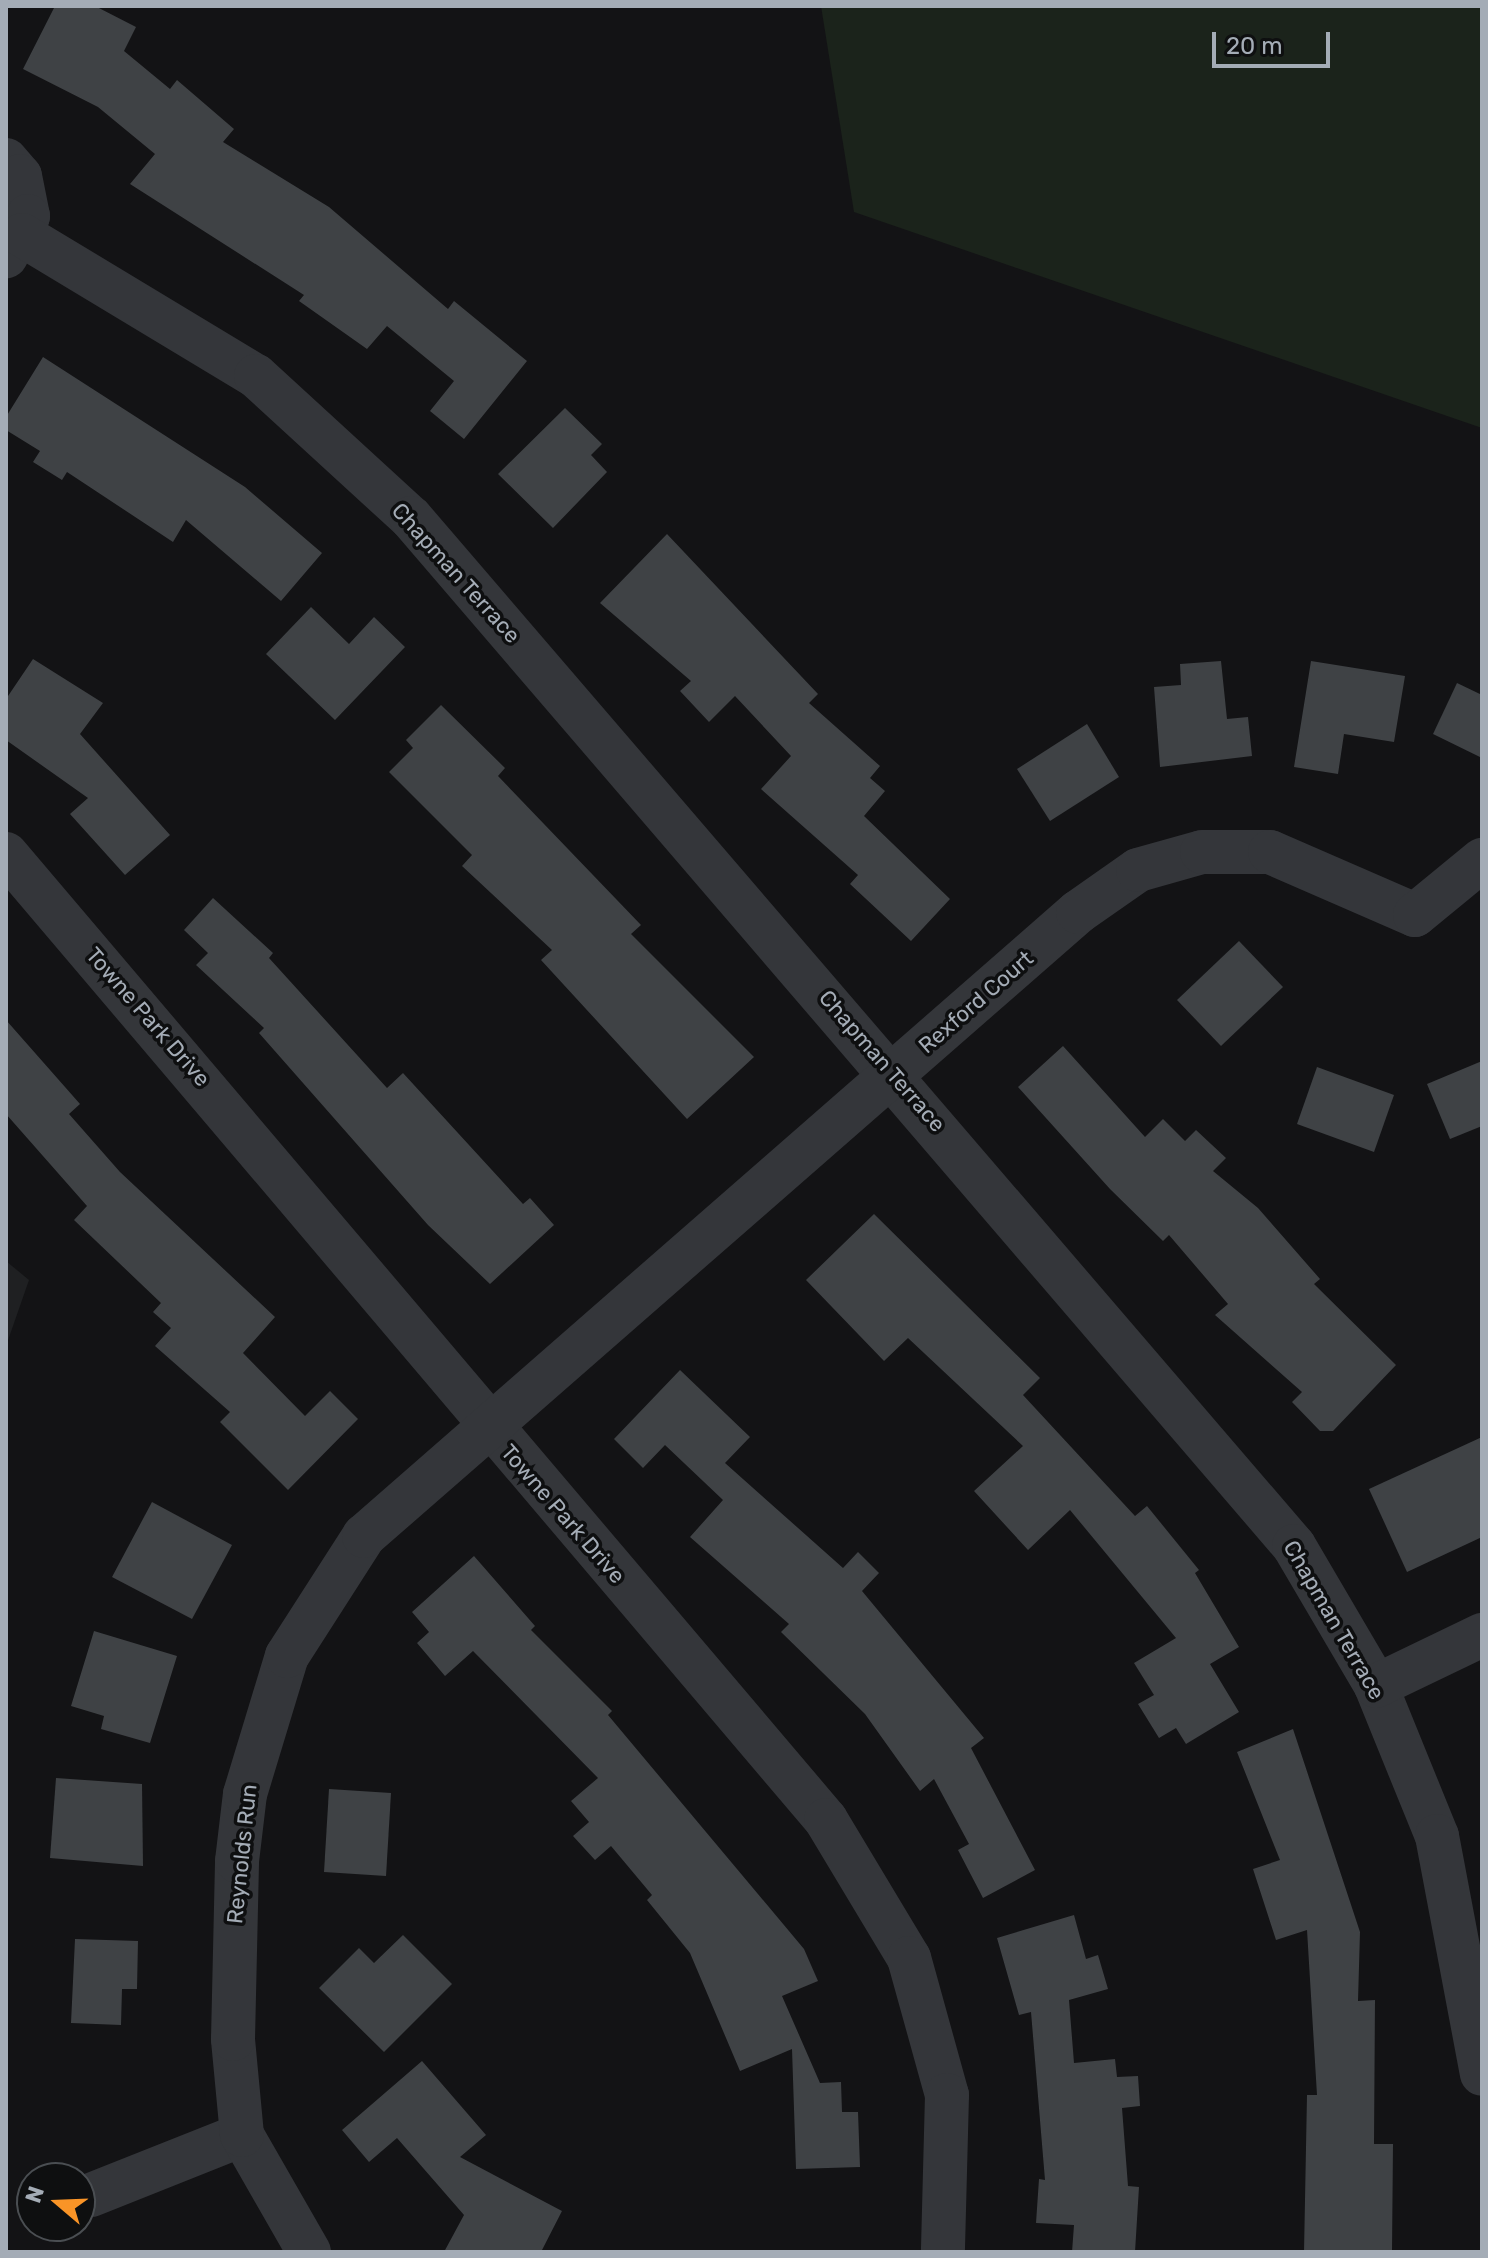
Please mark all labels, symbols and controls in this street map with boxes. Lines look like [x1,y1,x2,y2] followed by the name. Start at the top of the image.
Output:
[1216,16,1334,66] scale bar
[1226,32,1283,60] text: 20 m
[386,497,526,649] street label: Chapman Terrace
[80,942,216,1092] street label: Towne Park Drive
[913,945,1039,1059] street label: Rexford Court
[813,984,951,1138] street label: Chapman Terrace
[495,1439,631,1589] street label: Towne Park Drive
[1278,1536,1390,1704] street label: Chapman Terrace
[222,1783,262,1925] street label: Reynolds Run
[16,2162,96,2242] north arrow
[19,2183,50,2207] text: N

